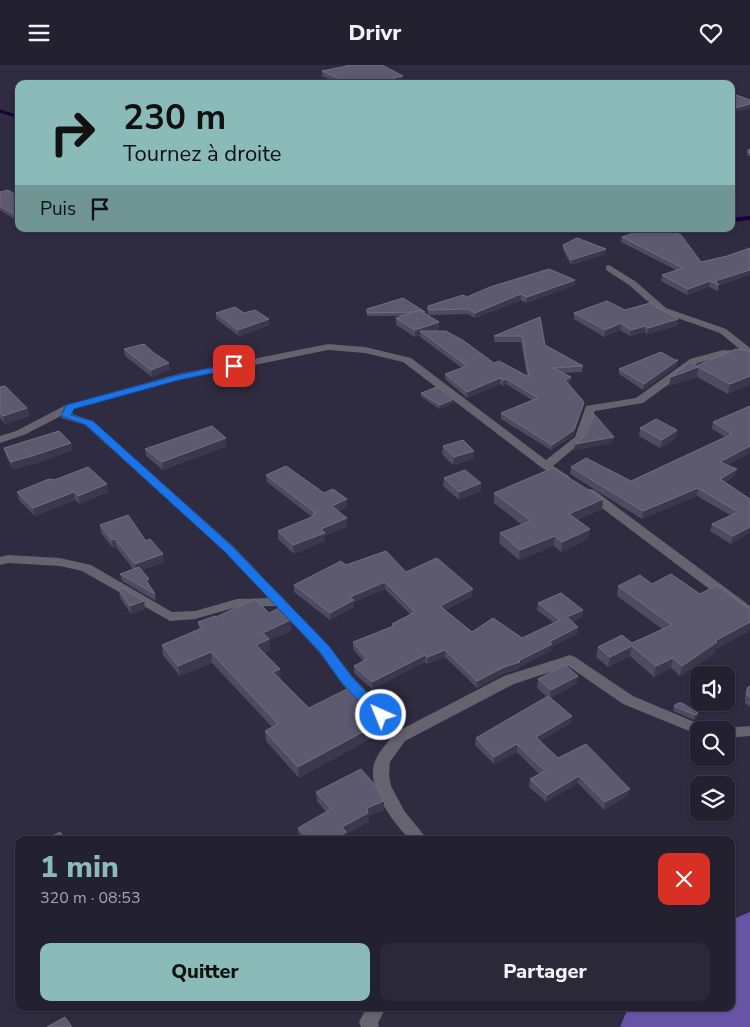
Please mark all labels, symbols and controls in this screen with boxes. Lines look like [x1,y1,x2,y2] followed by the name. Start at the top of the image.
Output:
[349,18,401,48] text: Drivr
[25,19,53,47] icon: menu
[697,19,725,47] icon: heart
[123,94,226,141] text: 230 m
[40,100,105,165] icon: right
[123,139,282,169] text: Tournez à droite
[86,195,114,223] icon: arrive
[40,196,76,222] text: Puis
[213,345,255,387] pin
[220,352,248,380] icon: arrive
[690,666,735,821] map controls
[690,666,735,711] button: sound
[354,688,406,740] position arrow
[690,721,735,766] button: search
[690,776,735,821] button: layers
[40,847,119,888] text: 1 min
[658,853,710,905] button: close
[40,887,141,909] text: 320 m · 08:53
[40,943,370,1001] button: Quitter
[380,943,710,1001] button: Partager

